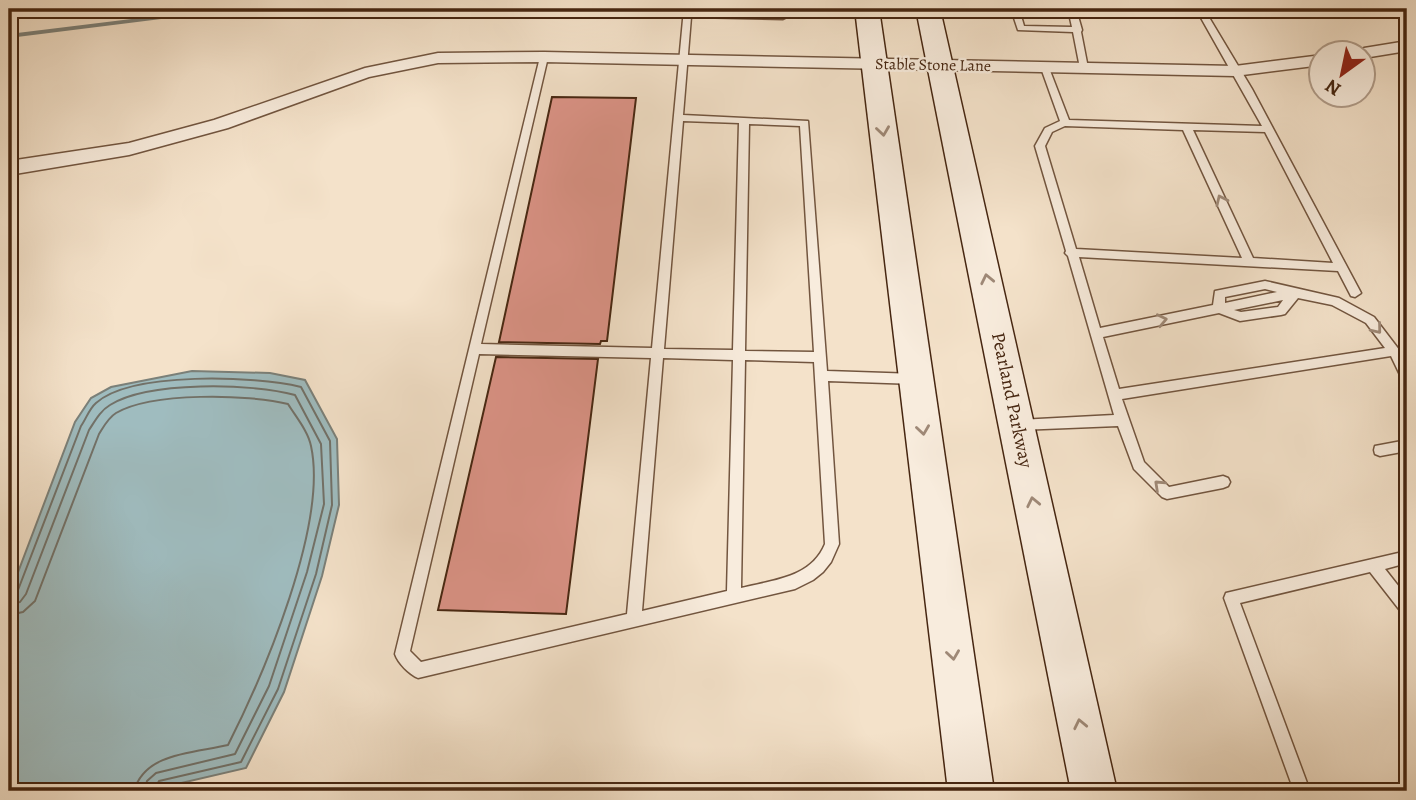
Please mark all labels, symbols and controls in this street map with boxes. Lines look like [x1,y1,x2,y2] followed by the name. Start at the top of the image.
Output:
[1308,38,1378,108] north arrow
[875,53,991,77] street label: Stable Stone Lane
[1320,73,1346,102] text: N
[876,126,891,137] one-way arrow
[1215,195,1229,207] one-way arrow
[980,273,995,285] one-way arrow
[1156,313,1168,328] one-way arrow
[1369,321,1381,334] one-way arrow
[985,330,1039,471] street label: Pearland Parkway
[915,424,930,436] one-way arrow
[1154,481,1167,493] one-way arrow
[1027,496,1042,508] one-way arrow
[945,650,960,661] one-way arrow
[1074,718,1089,730] one-way arrow

